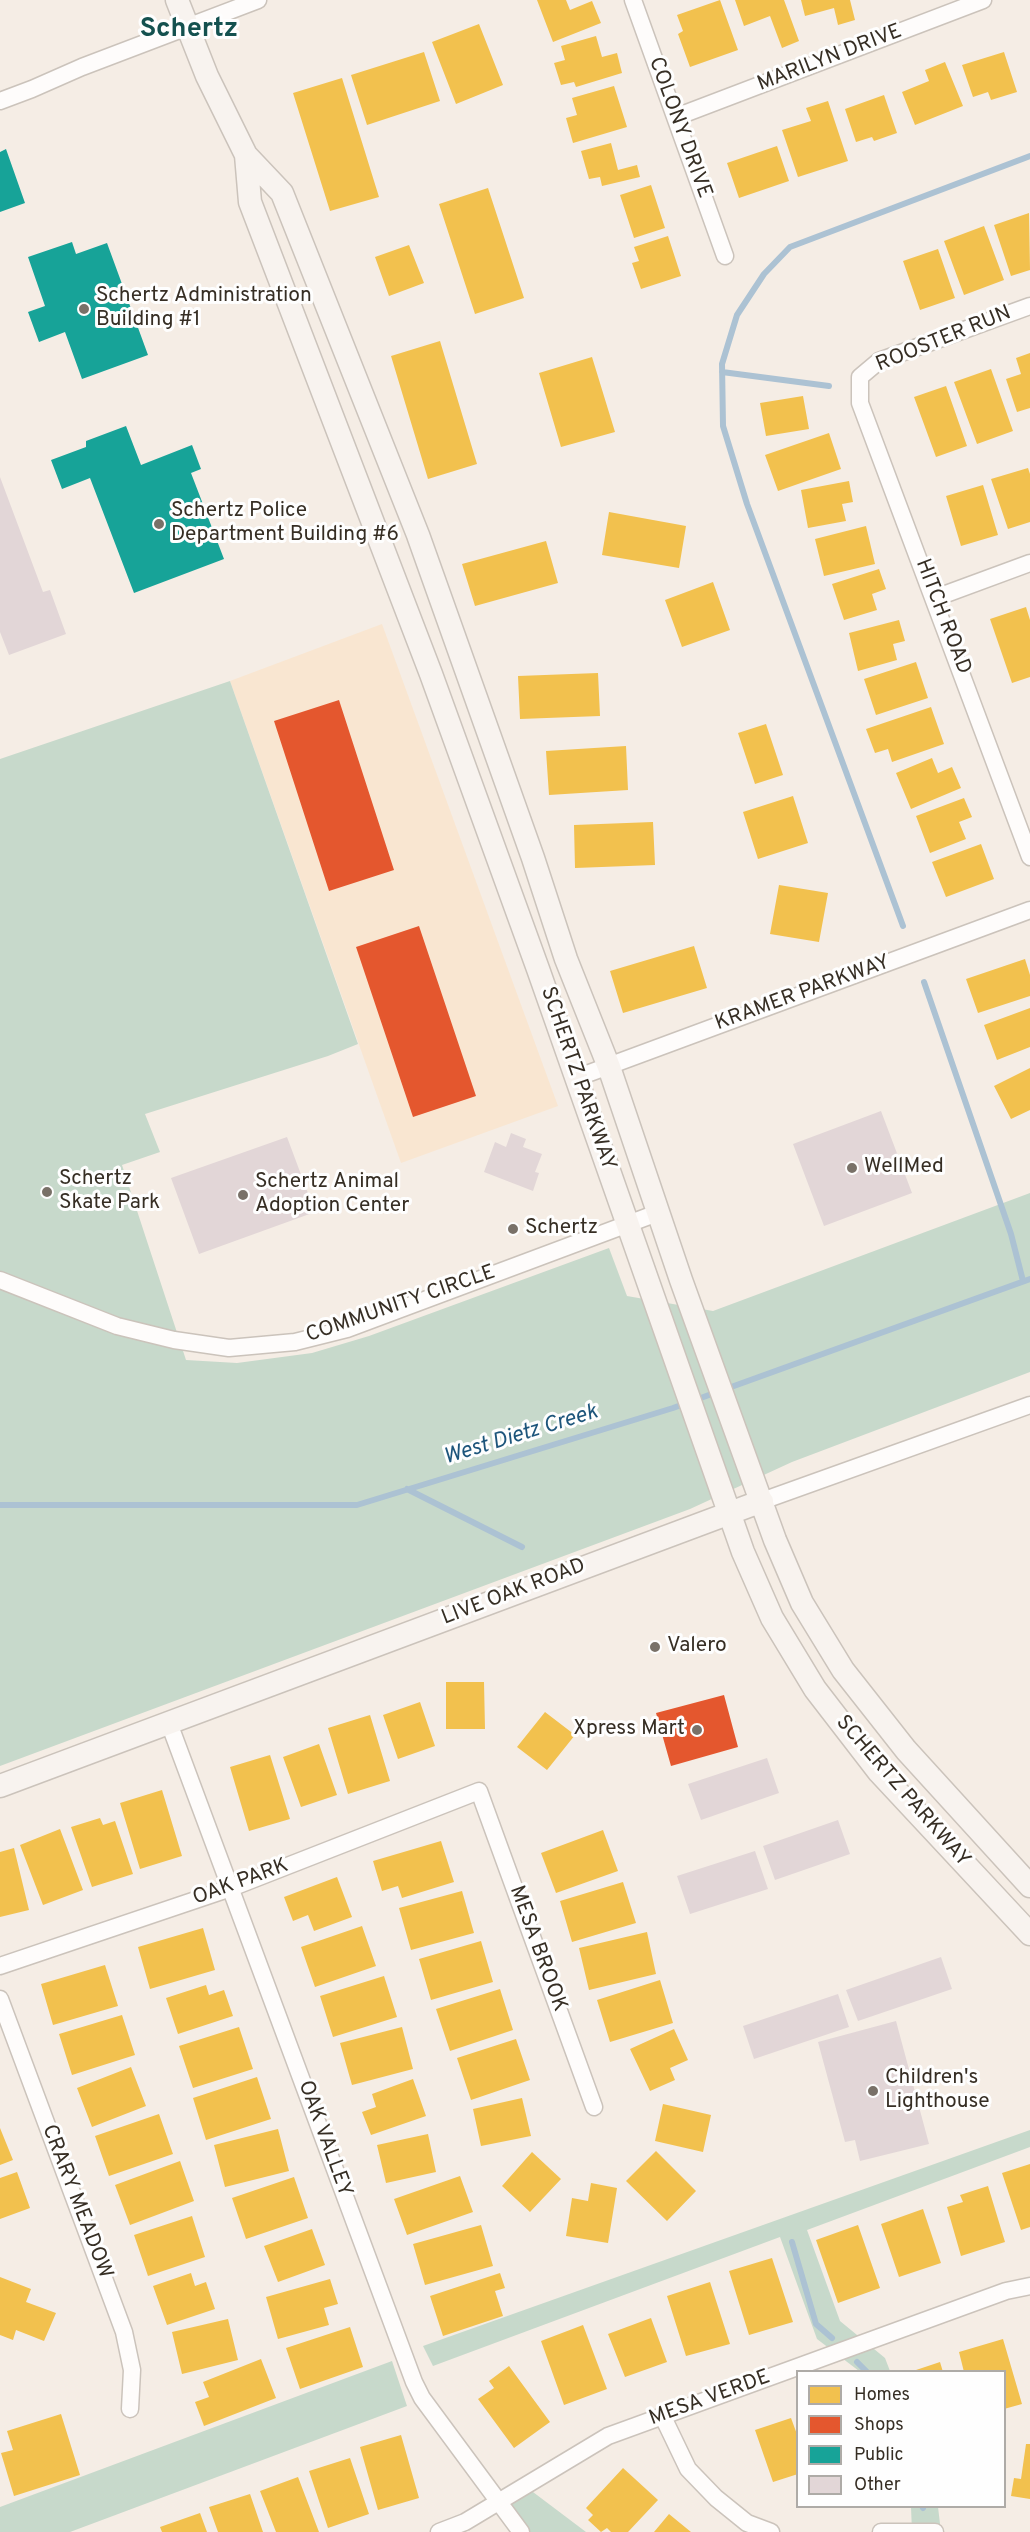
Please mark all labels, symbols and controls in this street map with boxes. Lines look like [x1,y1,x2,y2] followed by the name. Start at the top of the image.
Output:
[140,15,238,47] district label: Schertz
[754,20,906,98] street label: MARILYN DRIVE
[642,54,716,202] street label: COLONY DRIVE
[96,284,312,334] place label: Schertz Administration Building #1
[873,301,1015,379] street label: ROOSTER RUN
[77,302,91,316] marker: Schertz Administration Building #1
[171,499,399,549] place label: Schertz Police Department Building #6
[152,517,166,531] marker: Schertz Police Department Building #6
[908,556,976,678] street label: HITCH ROAD
[712,951,894,1037] street label: KRAMER PARKWAY
[534,984,620,1174] street label: SCHERTZ PARKWAY
[864,1155,944,1181] place label: WellMed
[845,1161,859,1175] marker: WellMed
[59,1167,160,1217] place label: Schertz Skate Park
[255,1170,409,1220] place label: Schertz Animal Adoption Center
[40,1185,54,1199] marker: Schertz Skate Park
[236,1188,250,1202] marker: Schertz Animal Adoption Center
[525,1216,598,1242] place label: Schertz
[506,1222,520,1236] marker: Schertz
[303,1261,499,1349] street label: COMMUNITY CIRCLE
[441,1400,601,1472] water label: West Dietz Creek
[439,1554,589,1632] street label: LIVE OAK ROAD
[667,1634,727,1660] place label: Valero
[648,1640,662,1654] marker: Valero
[829,1711,975,1873] street label: SCHERTZ PARKWAY
[573,1717,685,1743] place label: Xpress Mart
[690,1723,704,1737] marker: Xpress Mart
[190,1854,292,1912] street label: OAK PARK
[503,1882,571,2016] street label: MESA BROOK
[885,2066,990,2116] place label: Children's Lighthouse
[291,2077,357,2201] street label: OAK VALLEY
[866,2084,880,2098] marker: Children's Lighthouse
[35,2122,117,2282] street label: CRARY MEADOW
[646,2365,774,2433] street label: MESA VERDE
[796,2370,1006,2508] legend
[854,2384,910,2407] text: Homes
[854,2414,904,2437] text: Shops
[854,2444,904,2467] text: Public
[854,2474,901,2497] text: Other

